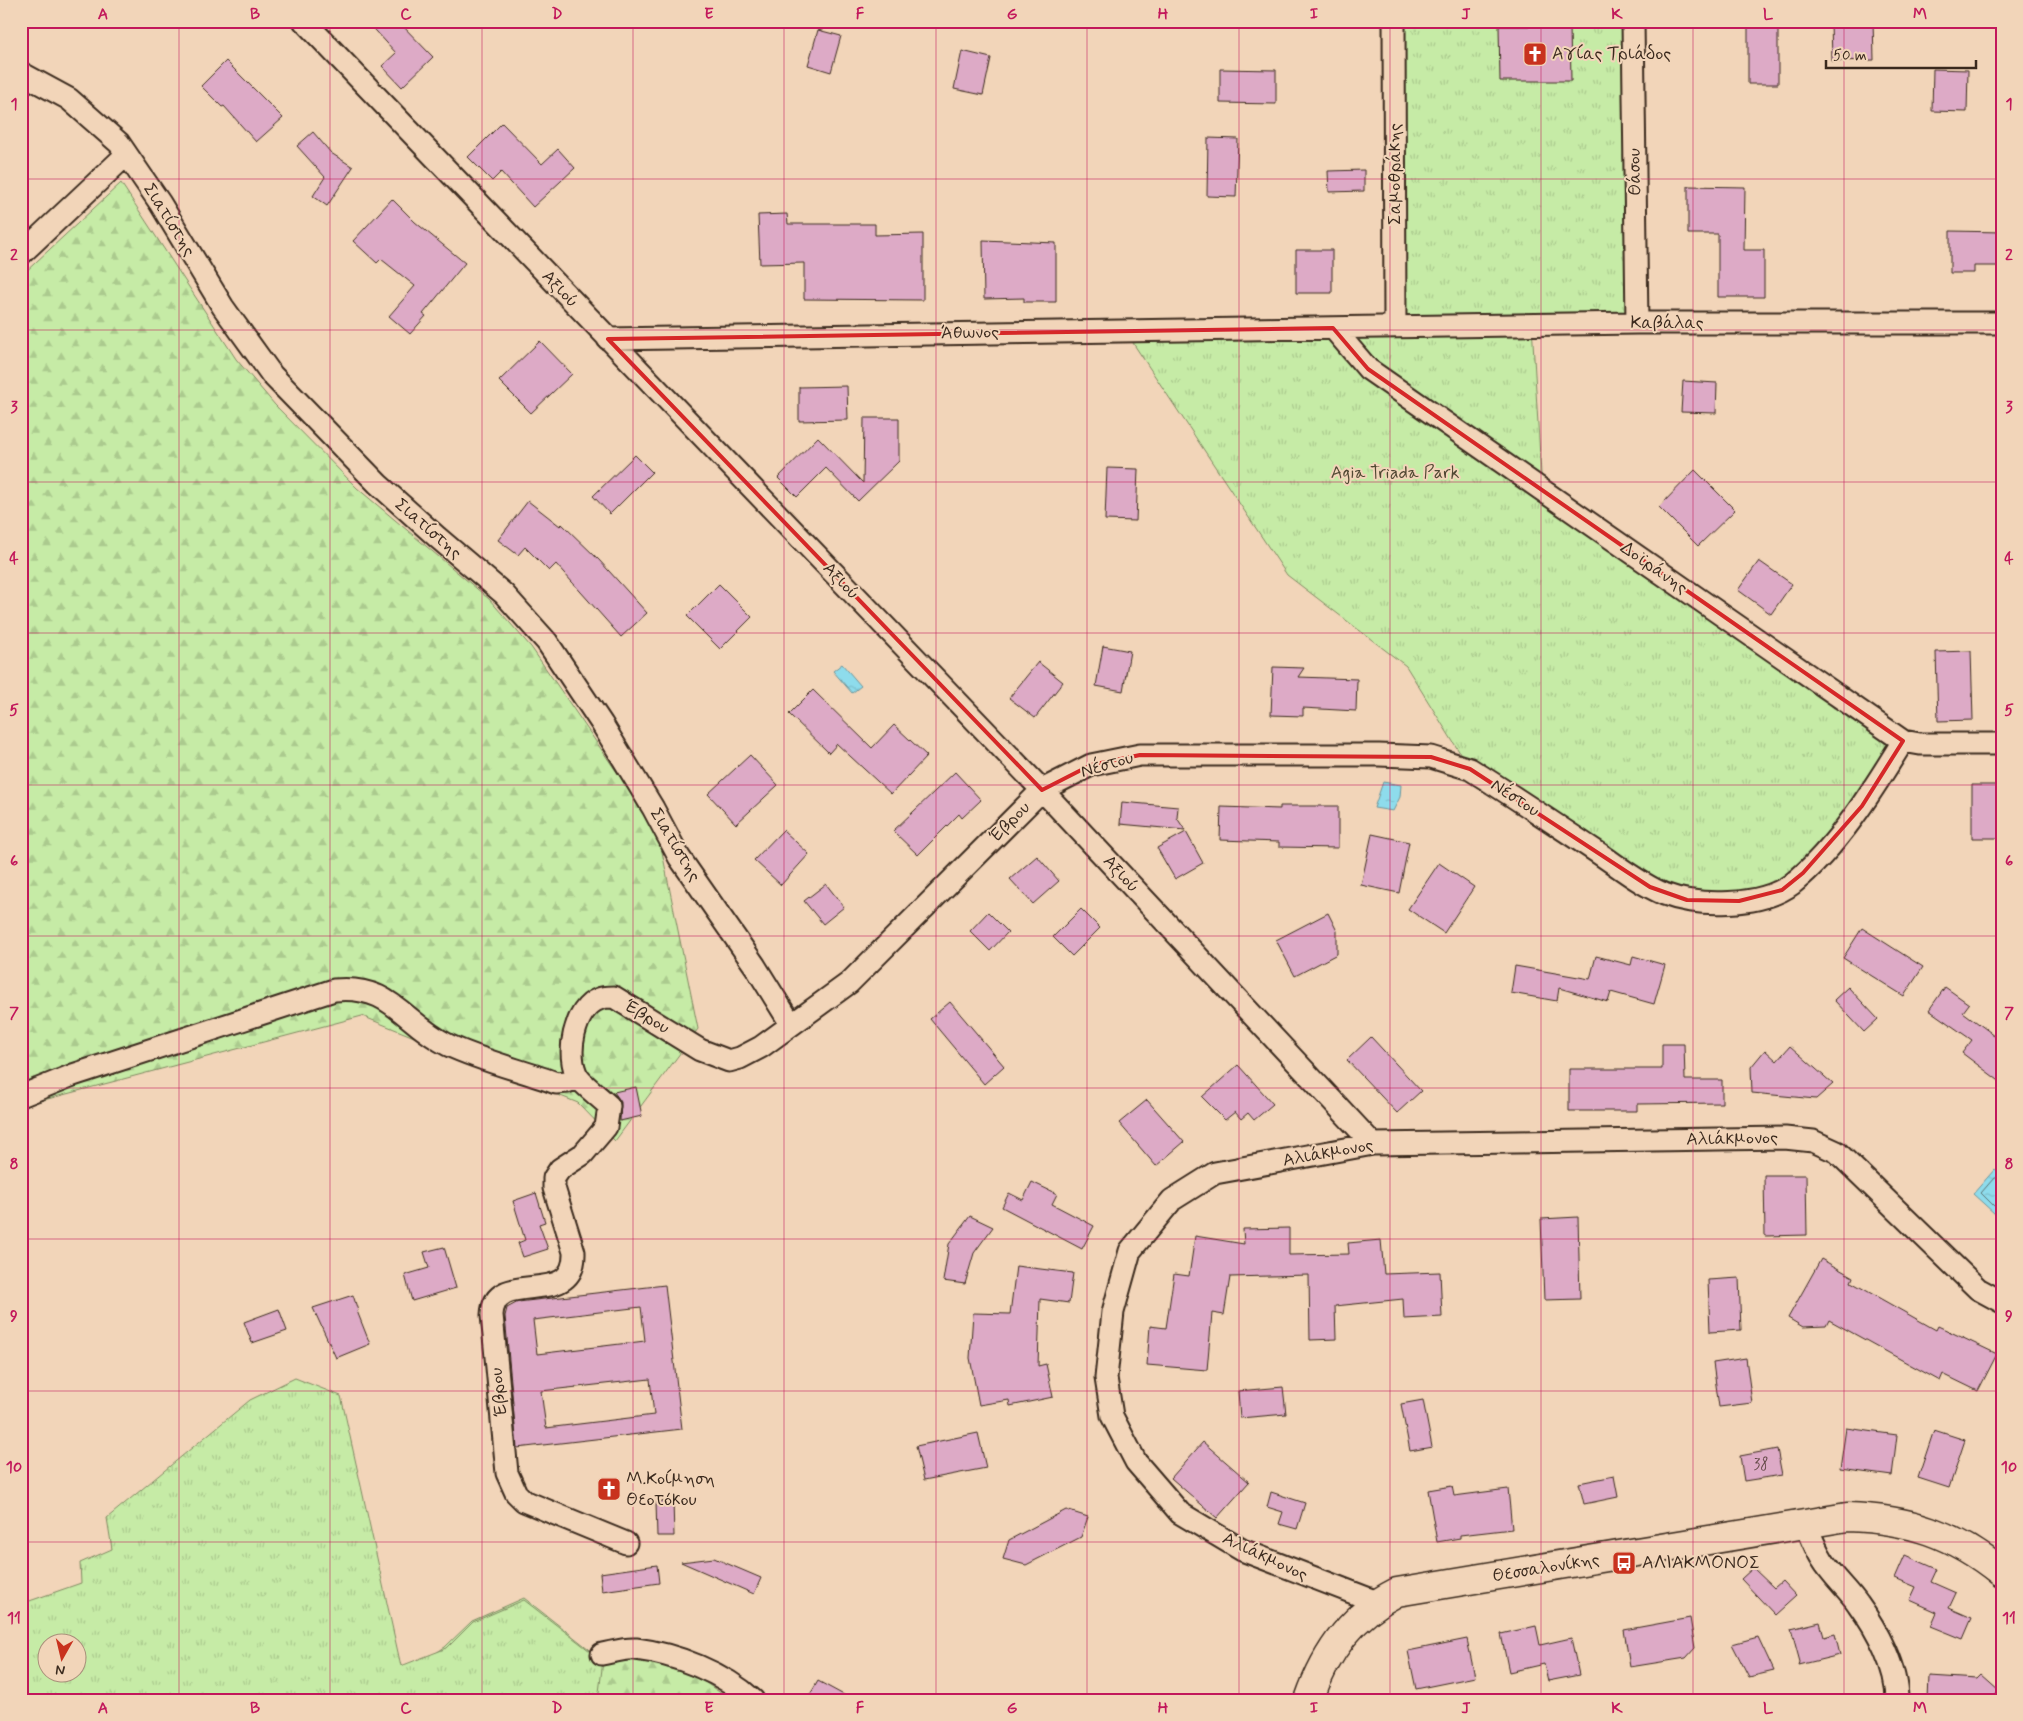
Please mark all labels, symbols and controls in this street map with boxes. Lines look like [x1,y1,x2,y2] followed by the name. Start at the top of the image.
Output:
[98,4,108,25] text: A
[250,4,260,25] text: B
[400,4,412,25] text: C
[551,4,563,25] text: D
[704,4,714,25] text: E
[856,4,865,25] text: F
[1007,4,1018,25] text: G
[1158,4,1169,25] text: H
[1310,4,1319,25] text: I
[1461,4,1471,25] text: J
[1611,4,1623,25] text: K
[1763,4,1774,25] text: L
[1913,4,1927,25] text: M
[1826,38,1976,70] scale bar
[1522,41,1548,67] church icon: Αγίας Τριάδος
[1552,42,1671,66] place label: Αγίας Τριάδος
[1833,46,1867,66] text: 50 m
[10,94,18,115] text: 1
[2005,94,2013,115] text: 1
[1383,123,1407,225] street label: Σαμοθράκης
[1623,148,1647,196] street label: Θάσου
[137,179,201,261] street label: Σιατίστης
[10,245,18,266] text: 2
[2005,245,2013,266] text: 2
[536,265,584,313] street label: Αξιού
[1630,311,1704,335] street label: Καβάλας
[941,320,999,346] street label: Άθωνος
[10,397,18,418] text: 3
[2005,397,2013,418] text: 3
[1331,461,1459,485] park label: Agia Triada Park
[389,493,467,565] street label: Σιατίστης
[1615,536,1693,600] street label: Δοϊράνης
[9,548,19,569] text: 4
[2004,548,2014,569] text: 4
[817,557,865,605] street label: Αξιού
[9,700,19,721] text: 5
[2004,700,2014,721] text: 5
[1077,745,1136,784] street label: Νέστου
[1486,772,1545,823] street label: Νέστου
[984,796,1036,848] street label: Έβρου
[644,804,706,886] street label: Σιατίστης
[1097,850,1145,898] street label: Αξιού
[10,851,18,872] text: 6
[2005,851,2013,872] text: 6
[620,994,674,1040] street label: Έβρου
[9,1003,19,1024] text: 7
[2004,1003,2014,1024] text: 7
[1686,1126,1778,1152] street label: Αλιάκμονος
[1281,1133,1375,1173] street label: Αλιάκμονος
[9,1154,19,1175] text: 8
[2004,1154,2014,1175] text: 8
[10,1306,18,1327] text: 9
[2005,1306,2013,1327] text: 9
[485,1367,513,1417] street label: Έβρου
[1753,1455,1769,1475] house number: 38
[6,1457,22,1478] text: 10
[2001,1457,2017,1478] text: 10
[626,1467,715,1512] place label: Μ.Κοίμηση Θεοτόκου
[596,1476,622,1502] church icon: Μ.Κοίμηση Θεοτόκου
[1218,1527,1312,1587] street label: Αλιάκμονος
[1491,1548,1602,1588] street label: Θεσσαλονίκης
[1611,1550,1637,1576] bus stop icon: ΑΛΙΑΚΜΟΝΟΣ
[1642,1551,1760,1575] place label: ΑΛΙΑΚΜΟΝΟΣ
[7,1608,21,1629] text: 11
[2002,1608,2016,1629] text: 11
[38,1634,88,1684] north arrow
[54,1660,66,1679] text: N
[98,1698,108,1719] text: A
[250,1698,260,1719] text: B
[400,1698,412,1719] text: C
[551,1698,563,1719] text: D
[704,1698,714,1719] text: E
[856,1698,865,1719] text: F
[1007,1698,1018,1719] text: G
[1158,1698,1169,1719] text: H
[1310,1698,1319,1719] text: I
[1461,1698,1471,1719] text: J
[1611,1698,1623,1719] text: K
[1763,1698,1774,1719] text: L
[1913,1698,1927,1719] text: M

